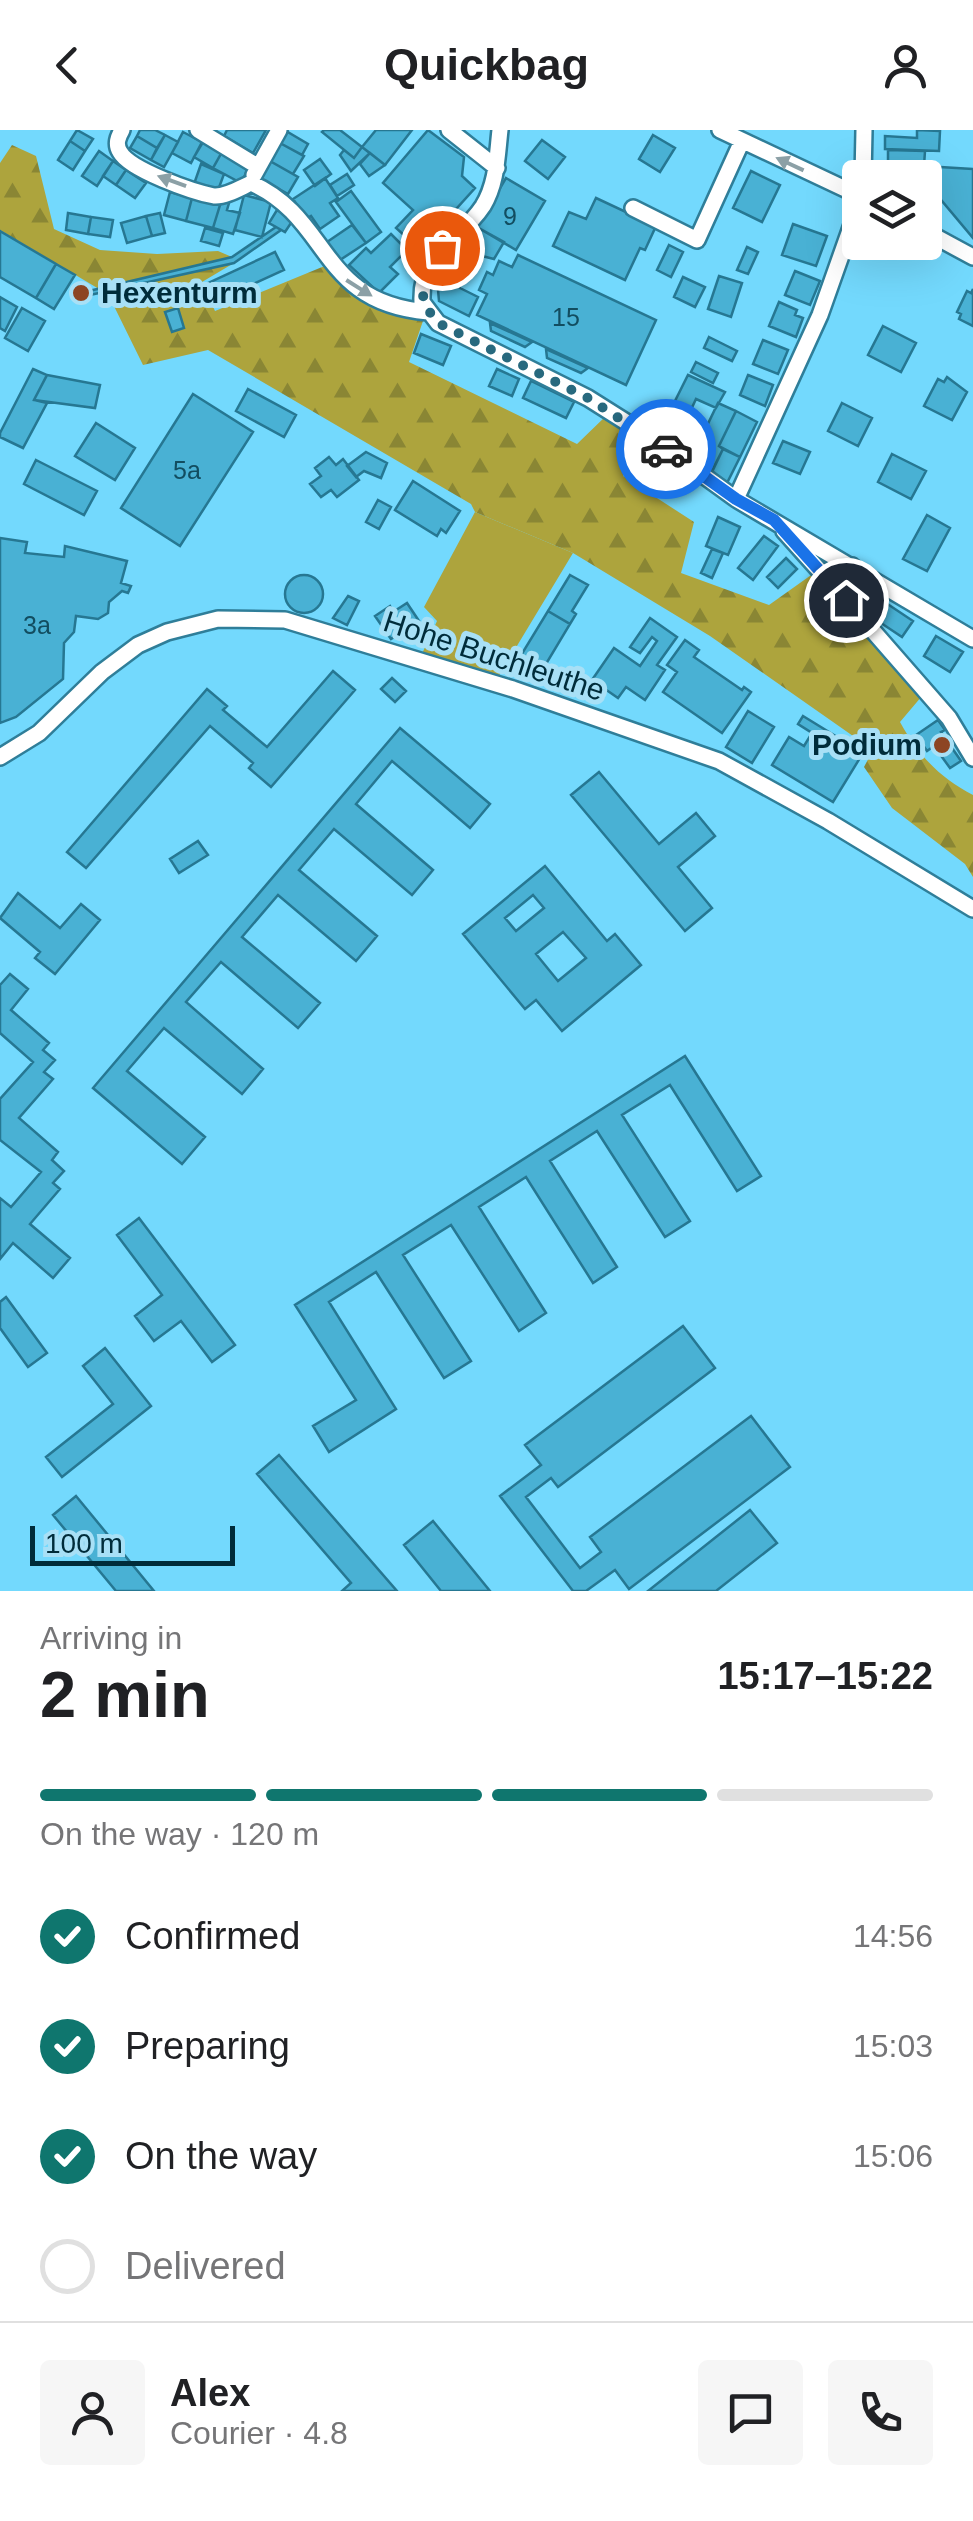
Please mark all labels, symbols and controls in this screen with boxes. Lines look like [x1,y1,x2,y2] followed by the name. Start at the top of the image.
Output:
[40,38,95,93] icon: back
[878,38,933,93] icon: person
[384,39,589,90] text: Quickbag
[775,155,804,172] one-way arrow
[842,160,942,260] map controls
[842,160,942,260] button: layers
[156,173,186,188] one-way arrow
[503,202,517,230] house number: 9
[400,206,485,291] pin
[415,221,470,276] icon: bag
[101,276,258,309] place label: Hexenturm
[345,279,372,297] one-way arrow
[70,282,92,304] marker: Hexenturm
[552,303,580,331] house number: 15
[616,399,716,499] courier
[639,422,694,477] icon: car
[173,456,201,484] house number: 5a
[804,558,889,643] pin
[819,573,874,628] icon: home
[380,604,609,707] street label: Hohe Buchleuthe
[23,611,51,639] house number: 3a
[812,728,922,761] place label: Podium
[931,734,953,756] marker: Podium
[30,1521,235,1566] scale bar
[45,1528,123,1559] text: 100 m
[40,1620,182,1656] text: Arriving in
[717,1655,933,1697] text: 15:17–15:22
[40,1658,210,1731] text: 2 min
[40,1816,319,1852] text: On the way · 120 m
[40,1909,95,1964] icon: check
[125,1915,300,1957] text: Confirmed
[853,1918,933,1954] text: 14:56
[40,2019,95,2074] icon: check
[125,2025,290,2067] text: Preparing
[853,2028,933,2064] text: 15:03
[40,2129,95,2184] icon: check
[125,2135,317,2177] text: On the way
[853,2138,933,2174] text: 15:06
[125,2245,286,2287] text: Delivered
[40,2360,145,2465] button: person
[698,2360,803,2465] button: chat
[828,2360,933,2465] button: phone
[170,2372,250,2414] text: Alex
[170,2415,348,2451] text: Courier · 4.8

